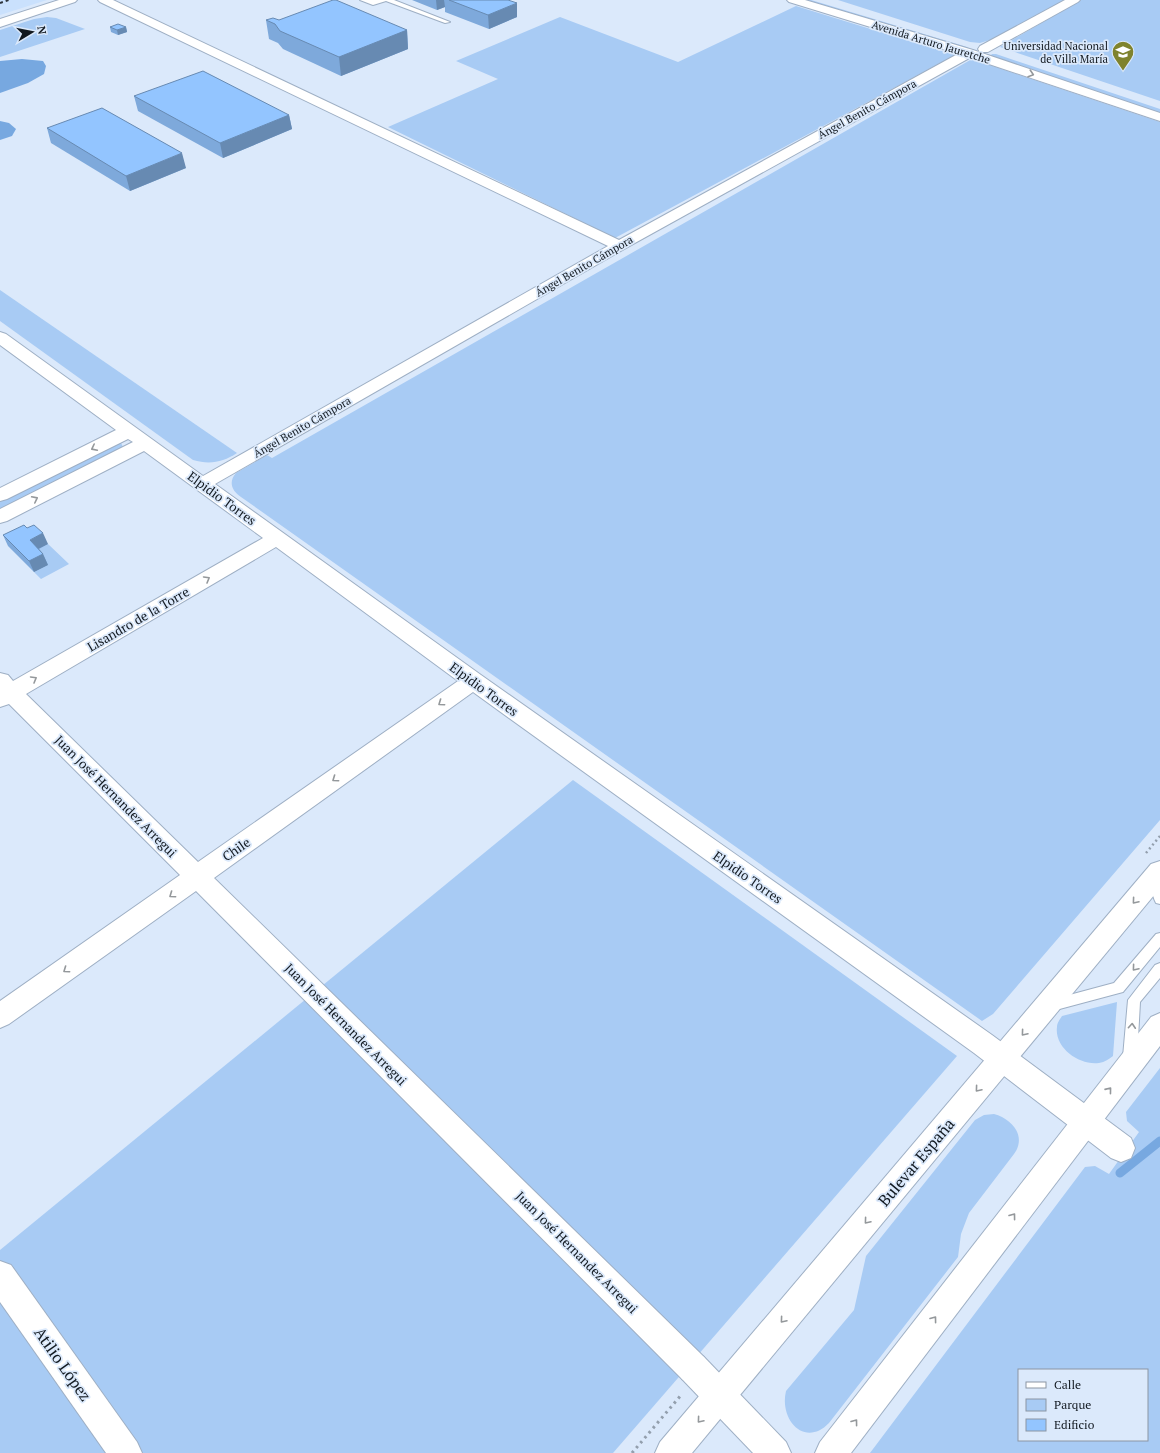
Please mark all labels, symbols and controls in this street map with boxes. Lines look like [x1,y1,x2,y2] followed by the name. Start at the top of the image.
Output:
[12,12,52,52] north arrow
[870,17,992,67] street label: Avenida Arturo Jauretche
[34,25,50,36] text: N
[1004,39,1108,66] place label: Universidad Nacional de Villa María
[1110,39,1136,72] school or university icon: Universidad Nacional de Villa María
[1027,69,1034,78] one-way arrow
[815,76,919,142] street label: Ángel Benito Cámpora
[533,232,636,300] street label: Ángel Benito Cámpora
[251,393,354,461] street label: Ángel Benito Cámpora
[90,443,98,451] one-way arrow
[184,467,260,529] street label: Elpidio Torres
[31,496,38,504] one-way arrow
[203,576,210,583] one-way arrow
[84,582,192,656] street label: Lisandro de la Torre
[446,658,522,720] street label: Elpidio Torres
[30,677,37,684] one-way arrow
[438,698,445,705] one-way arrow
[51,731,181,861] street label: Juan José Hernandez Arregui
[332,774,339,782] one-way arrow
[218,833,254,865] street label: Chile
[710,846,786,908] street label: Elpidio Torres
[169,890,176,897] one-way arrow
[1132,897,1139,904] one-way arrow
[281,959,411,1089] street label: Juan José Hernandez Arregui
[1133,964,1140,971] one-way arrow
[63,965,70,972] one-way arrow
[1128,1023,1137,1029] one-way arrow
[1022,1029,1029,1036] one-way arrow
[975,1084,982,1092] one-way arrow
[1105,1088,1112,1095] one-way arrow
[873,1113,959,1211] street label: Bulevar España
[512,1187,642,1317] street label: Juan José Hernandez Arregui
[1008,1213,1015,1220] one-way arrow
[864,1216,871,1223] one-way arrow
[781,1315,788,1323] one-way arrow
[929,1316,936,1323] one-way arrow
[29,1323,97,1405] street label: Atilio López
[1018,1369,1148,1441] legend
[1054,1377,1081,1392] text: Calle
[1054,1397,1091,1412] text: Parque
[697,1415,704,1422] one-way arrow
[1054,1417,1095,1432] text: Edificio
[850,1419,857,1426] one-way arrow

